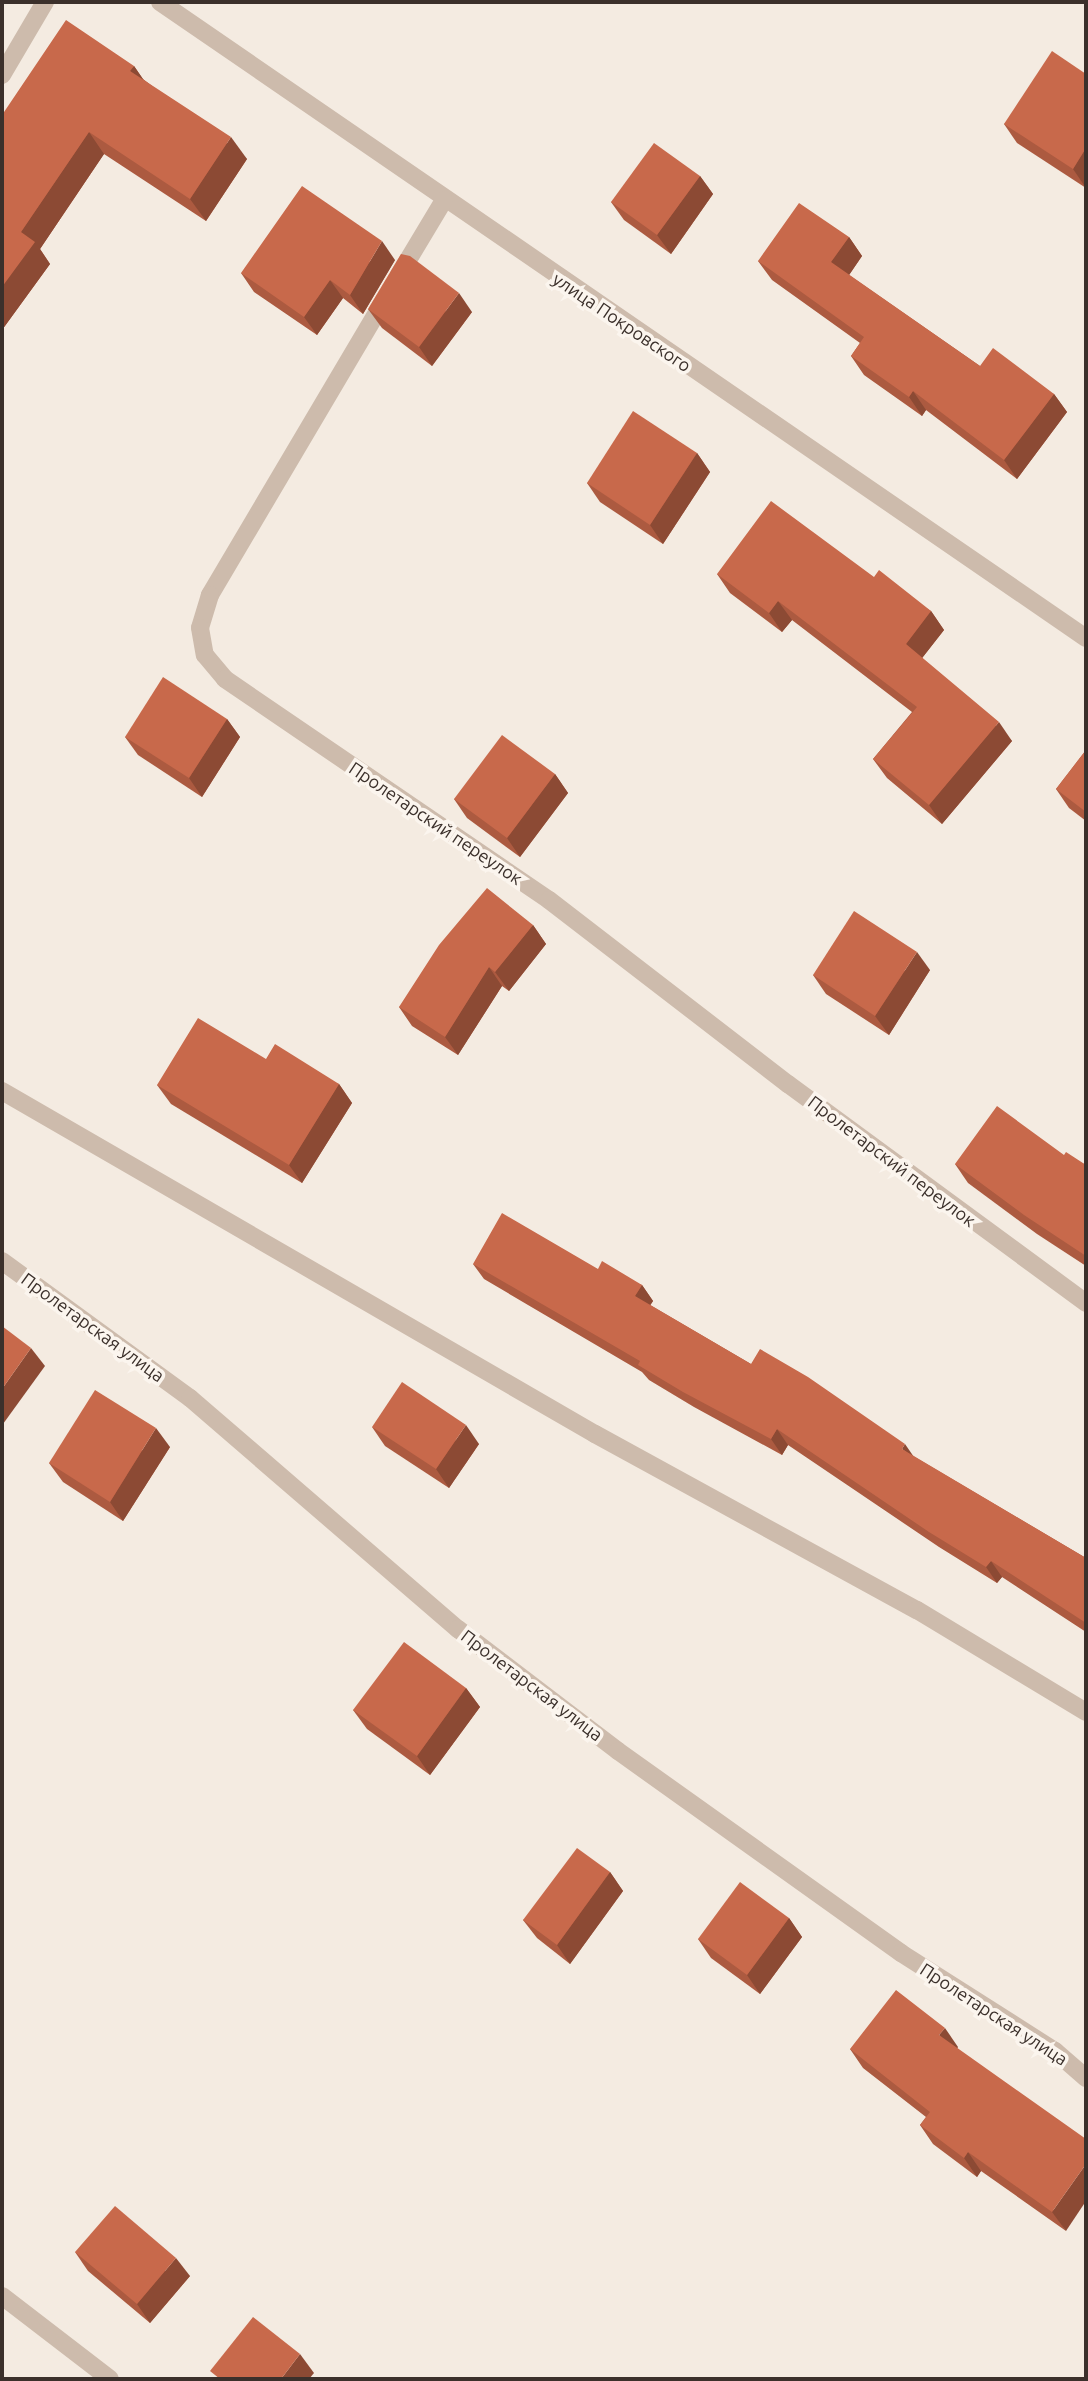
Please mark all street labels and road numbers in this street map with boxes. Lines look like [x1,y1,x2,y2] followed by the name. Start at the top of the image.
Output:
[549,268,695,376] street label: улица Покровского
[345,757,527,889] street label: Пролетарский переулок
[804,1091,980,1231] street label: Пролетарский переулок
[17,1268,169,1386] street label: Пролетарская улица
[457,1625,607,1745] street label: Пролетарская улица
[916,1958,1072,2070] street label: Пролетарская улица

